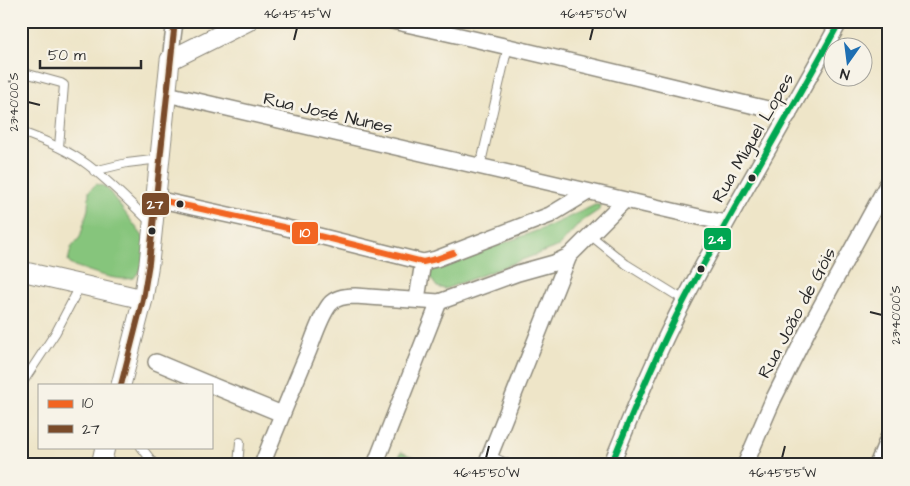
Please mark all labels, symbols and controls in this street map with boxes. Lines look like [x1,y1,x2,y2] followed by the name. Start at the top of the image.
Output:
[263,6,332,23] text: 46°45'45"W
[559,6,627,23] text: 46°45'50"W
[40,38,141,70] scale bar
[822,38,872,88] north arrow
[48,45,86,66] text: 50 m
[838,63,852,84] text: N
[706,69,801,208] street label: Rua Miguel Lopes
[6,72,23,131] text: 23°40'00"S
[261,86,395,140] street label: Rua José Nunes
[747,173,757,183] unlabelled marker
[141,192,170,216] line badge: 27
[146,195,164,215] text: 27
[175,199,185,209] unlabelled marker
[291,221,319,245] line badge: 10
[300,223,310,243] text: 10
[147,226,157,236] unlabelled marker
[703,227,732,251] line badge: 24
[707,230,726,250] text: 24
[752,243,842,383] street label: Rua João de Góis
[696,264,706,274] unlabelled marker
[888,285,905,344] text: 23°40'00"S
[38,384,212,448] legend
[82,393,94,414] text: 10
[82,419,100,440] text: 27
[452,465,520,482] text: 46°45'50"W
[748,465,817,482] text: 46°45'55"W

